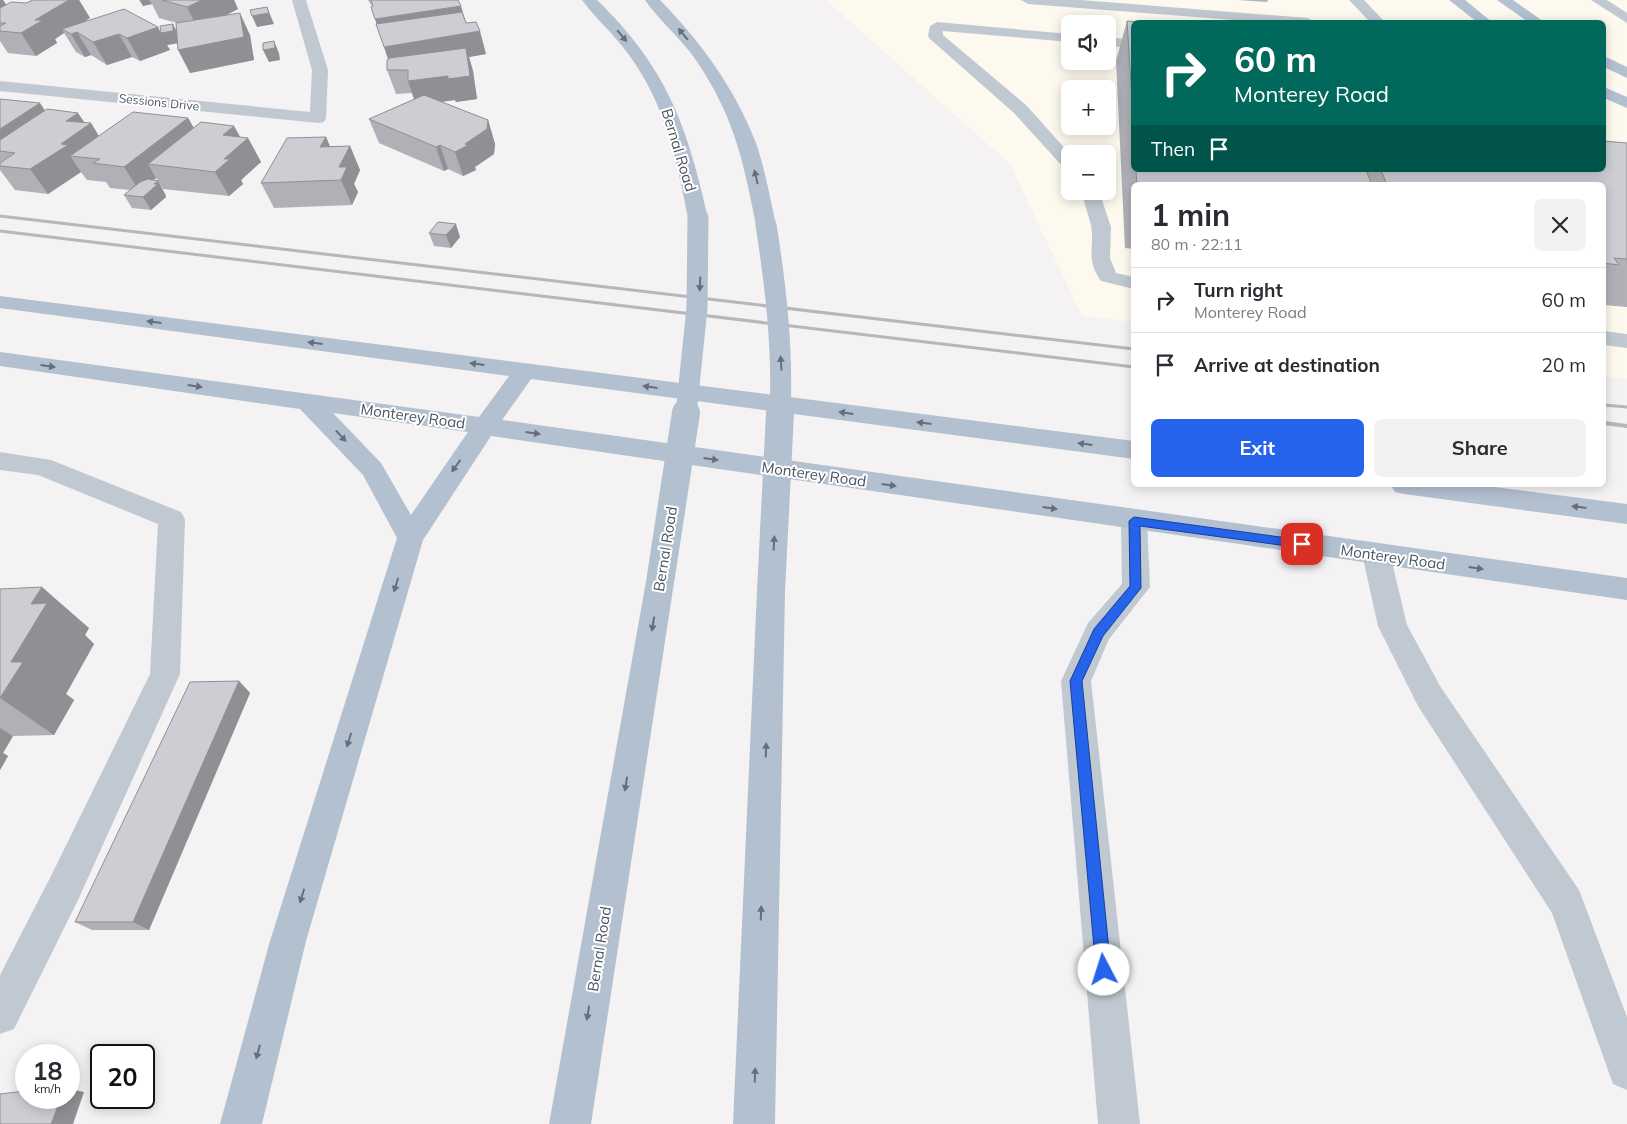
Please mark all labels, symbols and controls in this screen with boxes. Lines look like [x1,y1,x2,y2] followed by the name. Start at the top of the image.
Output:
[1061,15,1116,200] map controls
[1061,15,1116,70] button: sound
[678,27,689,40] one-way arrow
[617,29,628,42] one-way arrow
[1234,37,1317,81] text: 60 m
[1151,40,1216,105] icon: right
[1061,80,1116,135] button: +
[1234,80,1389,108] text: Monterey Road
[118,90,200,114] street label: Sessions Drive
[657,106,701,194] street label: Bernal Road
[1205,135,1233,163] icon: arrive
[1151,137,1195,161] text: Then
[1061,145,1116,200] button: −
[752,170,760,185] one-way arrow
[1151,196,1230,234] text: 1 min
[1534,199,1586,251] button: close
[1151,234,1243,254] text: 80 m · 22:11
[695,276,703,292] one-way arrow
[1194,278,1283,302] text: Turn right
[1151,286,1179,314] icon: right
[1542,288,1586,312] text: 60 m
[1194,302,1307,322] text: Monterey Road
[146,318,162,326] one-way arrow
[307,339,323,347] one-way arrow
[1151,351,1179,379] icon: arrive
[1194,353,1380,377] text: Arrive at destination
[1542,353,1586,377] text: 20 m
[776,355,784,371] one-way arrow
[468,360,484,368] one-way arrow
[41,362,57,370] one-way arrow
[187,382,203,390] one-way arrow
[642,383,658,391] one-way arrow
[359,399,467,433] street label: Monterey Road
[838,409,854,417] one-way arrow
[916,419,932,427] one-way arrow
[1151,419,1364,477] button: Exit
[1374,419,1586,477] button: Share
[335,430,347,442] one-way arrow
[525,430,541,438] one-way arrow
[1077,440,1093,448] one-way arrow
[703,455,719,463] one-way arrow
[760,457,868,491] street label: Monterey Road
[451,459,461,473] one-way arrow
[882,481,898,489] one-way arrow
[1570,503,1586,511] one-way arrow
[649,505,681,593] street label: Bernal Road
[1042,505,1058,513] one-way arrow
[1281,523,1323,565] pin
[1288,530,1316,558] icon: arrive
[770,534,778,550] one-way arrow
[1339,540,1447,574] street label: Monterey Road
[1468,564,1484,572] one-way arrow
[391,577,399,592] one-way arrow
[649,616,657,632] one-way arrow
[344,733,352,748] one-way arrow
[762,742,770,758] one-way arrow
[622,776,630,792] one-way arrow
[297,888,305,903] one-way arrow
[583,905,615,993] street label: Bernal Road
[757,905,765,921] one-way arrow
[1077,943,1129,995] position arrow
[584,1006,592,1022] one-way arrow
[90,1044,155,1109] speed limit sign: 20
[254,1045,262,1060] one-way arrow
[32,1055,63,1086] text: 18
[752,1067,760,1083] one-way arrow
[34,1081,61,1096] text: km/h

